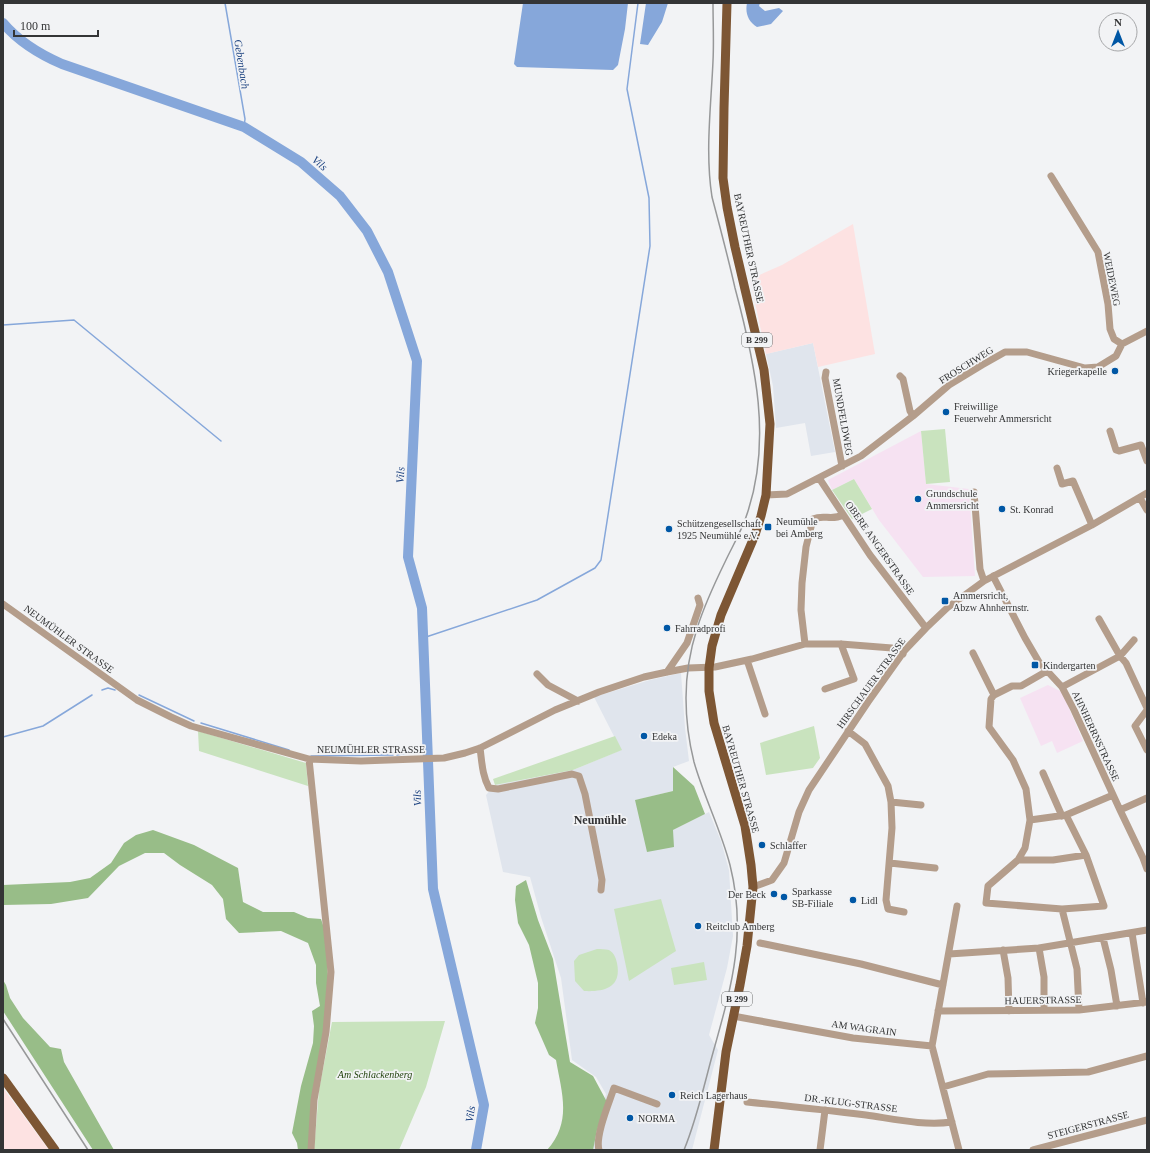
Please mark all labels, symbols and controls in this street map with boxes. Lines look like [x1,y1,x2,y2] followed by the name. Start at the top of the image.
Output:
[14,12,98,38] scale bar
[1098,12,1138,52] north arrow
[1114,16,1122,28] text: N
[20,19,51,33] text: 100 m
[232,38,252,90] water label: Gebenbach
[310,153,330,173] water label: Vils
[732,192,766,304] street label: BAYREUTHER STRASSE
[1101,251,1123,307] street label: WEIDEWEG
[742,333,772,347] road number: B 299
[937,344,995,386] street label: FROSCHWEG
[1048,366,1108,377] place label: Kriegerkapelle
[1110,366,1120,376] marker: Kriegerkapelle
[831,377,855,457] street label: MUNDFELDWEG
[954,401,1052,424] place label: Freiwillige Feuerwehr Ammersricht
[941,407,951,417] marker: Freiwillige Feuerwehr Ammersricht
[394,467,406,483] water label: Vils
[926,488,979,511] place label: Grundschule Ammersricht
[913,494,923,504] marker: Grundschule Ammersricht
[843,499,917,597] street label: OBERE ANGERSTRASSE
[997,504,1007,514] marker: St. Konrad
[1010,504,1053,515] place label: St. Konrad
[776,516,823,539] place label: Neumühle bei Amberg
[677,518,761,541] place label: Schützengesellschaft 1925 Neumühle e.V.
[763,522,773,532] marker: Neumühle bei Amberg
[664,524,674,534] marker: Schützengesellschaft 1925 Neumühle e.V.
[953,590,1029,613] place label: Ammersricht, Abzw Ahnherrnstr.
[940,596,950,606] marker: Ammersricht, Abzw Ahnherrnstr.
[22,603,116,675] street label: NEUMÜHLER STRASSE
[662,623,672,633] marker: Fahrradprofi
[675,623,726,634] place label: Fahrradprofi
[834,636,908,730] street label: HIRSCHAUER STRASSE
[1030,660,1040,670] marker: Kindergarten
[1043,660,1096,671] place label: Kindergarten
[1070,689,1122,783] street label: AHNHERRNSTRASSE
[720,724,762,834] street label: BAYREUTHER STRASSE
[639,731,649,741] marker: Edeka
[652,731,678,742] place label: Edeka
[317,744,425,755] street label: NEUMÜHLER STRASSE
[411,790,423,806] water label: Vils
[574,813,627,827] district label: Neumühle
[757,840,767,850] marker: Schlaffer
[770,840,807,851] place label: Schlaffer
[792,886,834,909] place label: Sparkasse SB-Filiale
[728,889,766,900] place label: Der Beck
[769,889,779,899] marker: Der Beck
[779,892,789,902] marker: Sparkasse SB-Filiale
[848,895,858,905] marker: Lidl
[861,895,878,906] place label: Lidl
[693,921,703,931] marker: Reitclub Amberg
[706,921,774,932] place label: Reitclub Amberg
[722,992,752,1006] road number: B 299
[1004,994,1082,1006] street label: HAUERSTRASSE
[831,1018,897,1038] street label: AM WAGRAIN
[337,1069,412,1080] park label: Am Schlackenberg
[667,1090,677,1100] marker: Reich Lagerhaus
[680,1090,748,1101] place label: Reich Lagerhaus
[804,1092,898,1114] street label: DR.-KLUG-STRASSE
[463,1105,477,1123] water label: Vils
[1046,1109,1130,1141] street label: STEIGERSTRASSE
[625,1113,635,1123] marker: NORMA
[638,1113,676,1124] place label: NORMA

